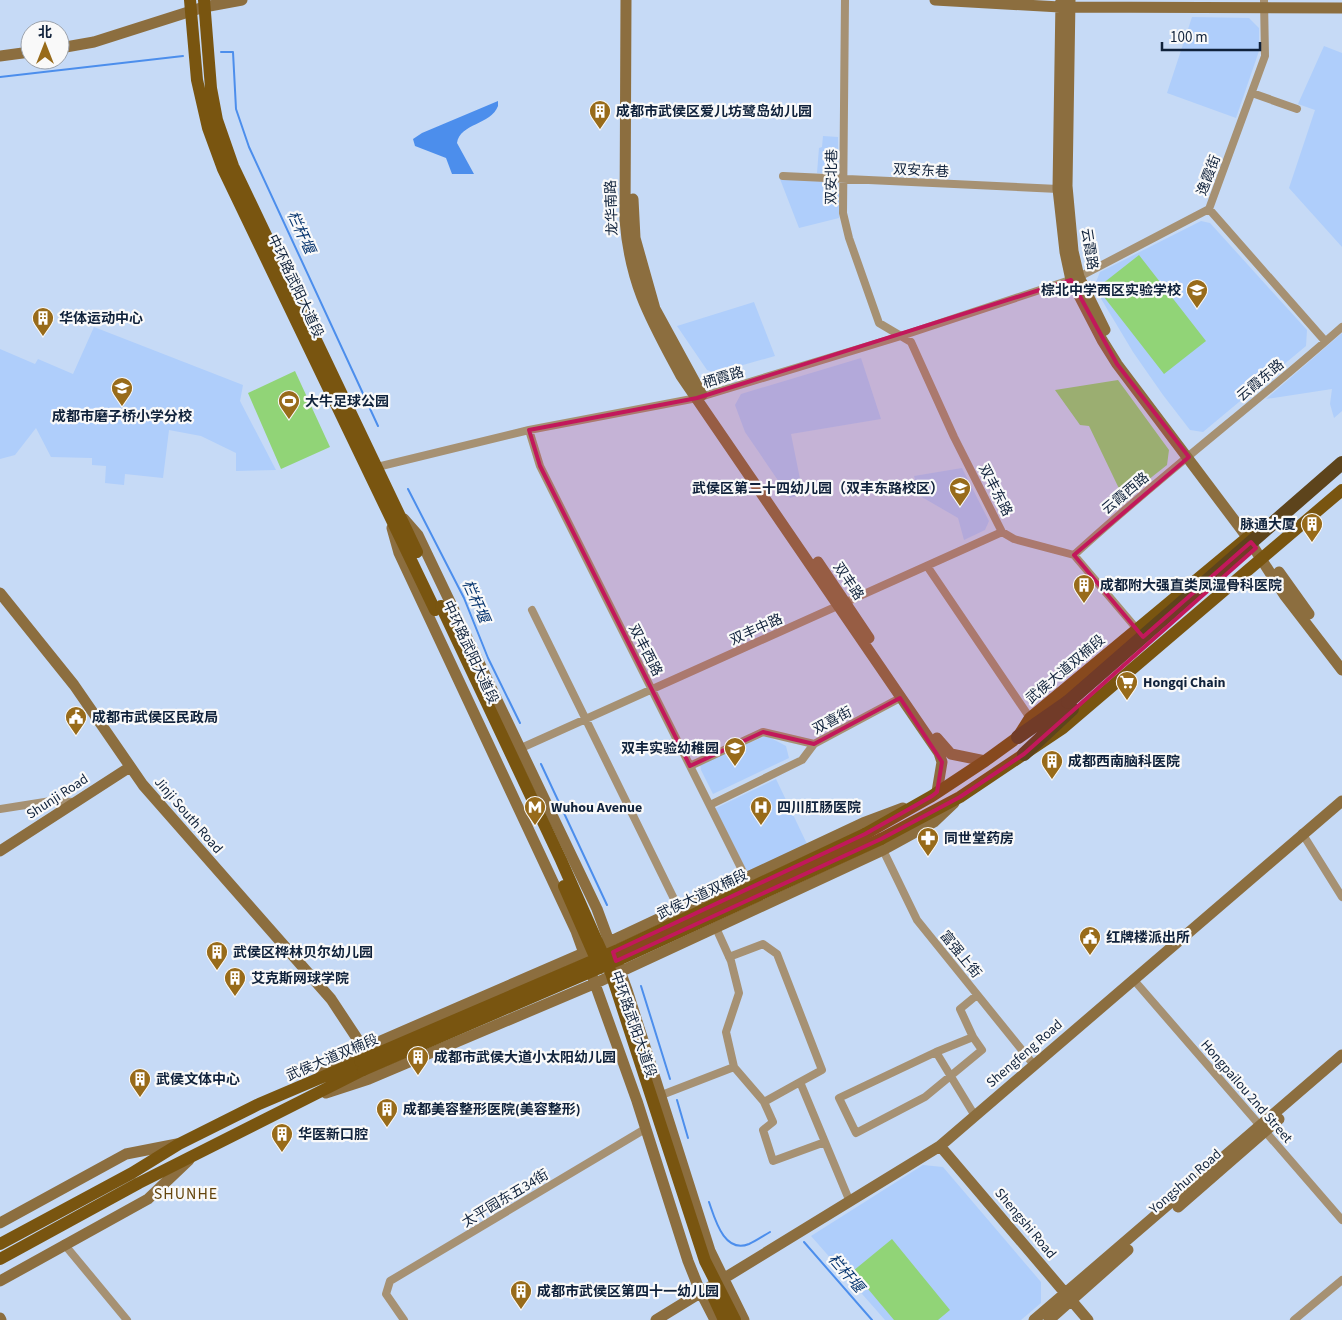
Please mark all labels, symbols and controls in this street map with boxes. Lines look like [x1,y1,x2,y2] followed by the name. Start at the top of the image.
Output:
[20,20,70,70] north arrow
[1162,20,1260,52] scale bar
[38,23,52,43] text: 北
[1170,27,1208,48] text: 100 m
[588,99,612,130] building icon: 成都市武侯区爱儿坊鹭岛幼儿园
[616,102,812,122] place label: 成都市武侯区爱儿坊鹭岛幼儿园
[822,149,842,205] street label: 双安北巷
[1192,152,1226,199] street label: 逸霞街
[892,160,949,182] street label: 双安东巷
[601,180,623,236] street label: 龙华南路
[282,207,321,260] water label: 栏杆堰
[1076,227,1102,271] street label: 云霞路
[262,231,328,341] street label: 中环路武阳大道段
[1185,278,1209,309] school or university icon: 棕北中学西区实验学校
[1041,281,1181,301] place label: 棕北中学西区实验学校
[31,306,55,337] building icon: 华体运动中心
[59,309,143,329] place label: 华体运动中心
[1233,355,1289,406] street label: 云霞东路
[700,362,746,394] street label: 栖霞路
[110,376,134,407] school or university icon: 成都市磨子桥小学分校
[277,389,301,420] sports icon: 大牛足球公园
[305,392,389,412] place label: 大牛足球公园
[52,407,192,427] place label: 成都市磨子桥小学分校
[973,461,1017,520] street label: 双丰东路
[1098,468,1154,519] street label: 云霞西路
[948,476,972,507] school or university icon: 武侯区第二十四幼儿园（双丰东路校区）
[692,479,944,499] place label: 武侯区第二十四幼儿园（双丰东路校区）
[1300,512,1324,543] building icon: 脉通大厦
[1240,515,1296,535] place label: 脉通大厦
[828,559,868,605] street label: 双丰路
[1072,573,1096,604] building icon: 成都附大强直类凤湿骨科医院
[457,576,496,629] water label: 栏杆堰
[1100,576,1282,596] place label: 成都附大强直类凤湿骨科医院
[437,597,503,707] street label: 中环路武阳大道段
[727,609,786,650] street label: 双丰中路
[623,621,667,680] street label: 双丰西路
[1022,631,1110,709] street label: 武侯大道双楠段
[1115,670,1139,701] supermarket icon: Hongqi Chain
[1143,673,1226,693] place label: Hongqi Chain
[809,702,856,740] street label: 双喜街
[64,705,88,736] public building icon: 成都市武侯区民政局
[92,708,218,728] place label: 成都市武侯区民政局
[723,736,747,767] school or university icon: 双丰实验幼稚园
[621,739,719,759] place label: 双丰实验幼稚园
[1040,749,1064,780] building icon: 成都西南脑科医院
[1068,752,1180,772] place label: 成都西南脑科医院
[23,769,92,824] street label: Shunji Road
[149,773,227,858] street label: Jinji South Road
[523,795,547,826] metro station icon: Wuhou Avenue
[749,795,773,826] hospital icon: 四川肛肠医院
[551,798,642,818] place label: Wuhou Avenue
[777,798,861,818] place label: 四川肛肠医院
[916,826,940,857] pharmacy icon: 同世堂药房
[944,829,1014,849] place label: 同世堂药房
[654,865,751,925] street label: 武侯大道双楠段
[1078,925,1102,956] public building icon: 红牌楼派出所
[935,927,986,983] street label: 富强上街
[1106,928,1190,948] place label: 红牌楼派出所
[205,940,229,971] building icon: 武侯区桦林贝尔幼儿园
[233,943,373,963] place label: 武侯区桦林贝尔幼儿园
[223,966,247,997] building icon: 艾克斯网球学院
[605,968,661,1081] street label: 中环路武阳大道段
[251,969,349,989] place label: 艾克斯网球学院
[982,1015,1067,1093] street label: Shengfeng Road
[283,1030,381,1086] street label: 武侯大道双楠段
[1196,1036,1297,1148] street label: Hongpailou 2nd Street
[406,1045,430,1076] building icon: 成都市武侯大道小太阳幼儿园
[434,1048,616,1068] place label: 成都市武侯大道小太阳幼儿园
[128,1067,152,1098] building icon: 武侯文体中心
[156,1070,240,1090] place label: 武侯文体中心
[375,1097,399,1128] building icon: 成都美容整形医院(美容整形)
[403,1100,581,1120] place label: 成都美容整形医院(美容整形)
[270,1122,294,1153] building icon: 华医新口腔
[298,1125,368,1145] place label: 华医新口腔
[1144,1145,1226,1219] street label: Yongshun Road
[458,1165,553,1233] street label: 太平园东五34街
[154,1183,218,1205] district label: SHUNHE
[990,1184,1061,1263] street label: Shengshi Road
[823,1249,870,1299] water label: 栏杆堰
[509,1279,533,1310] building icon: 成都市武侯区第四十一幼儿园
[537,1282,719,1302] place label: 成都市武侯区第四十一幼儿园

